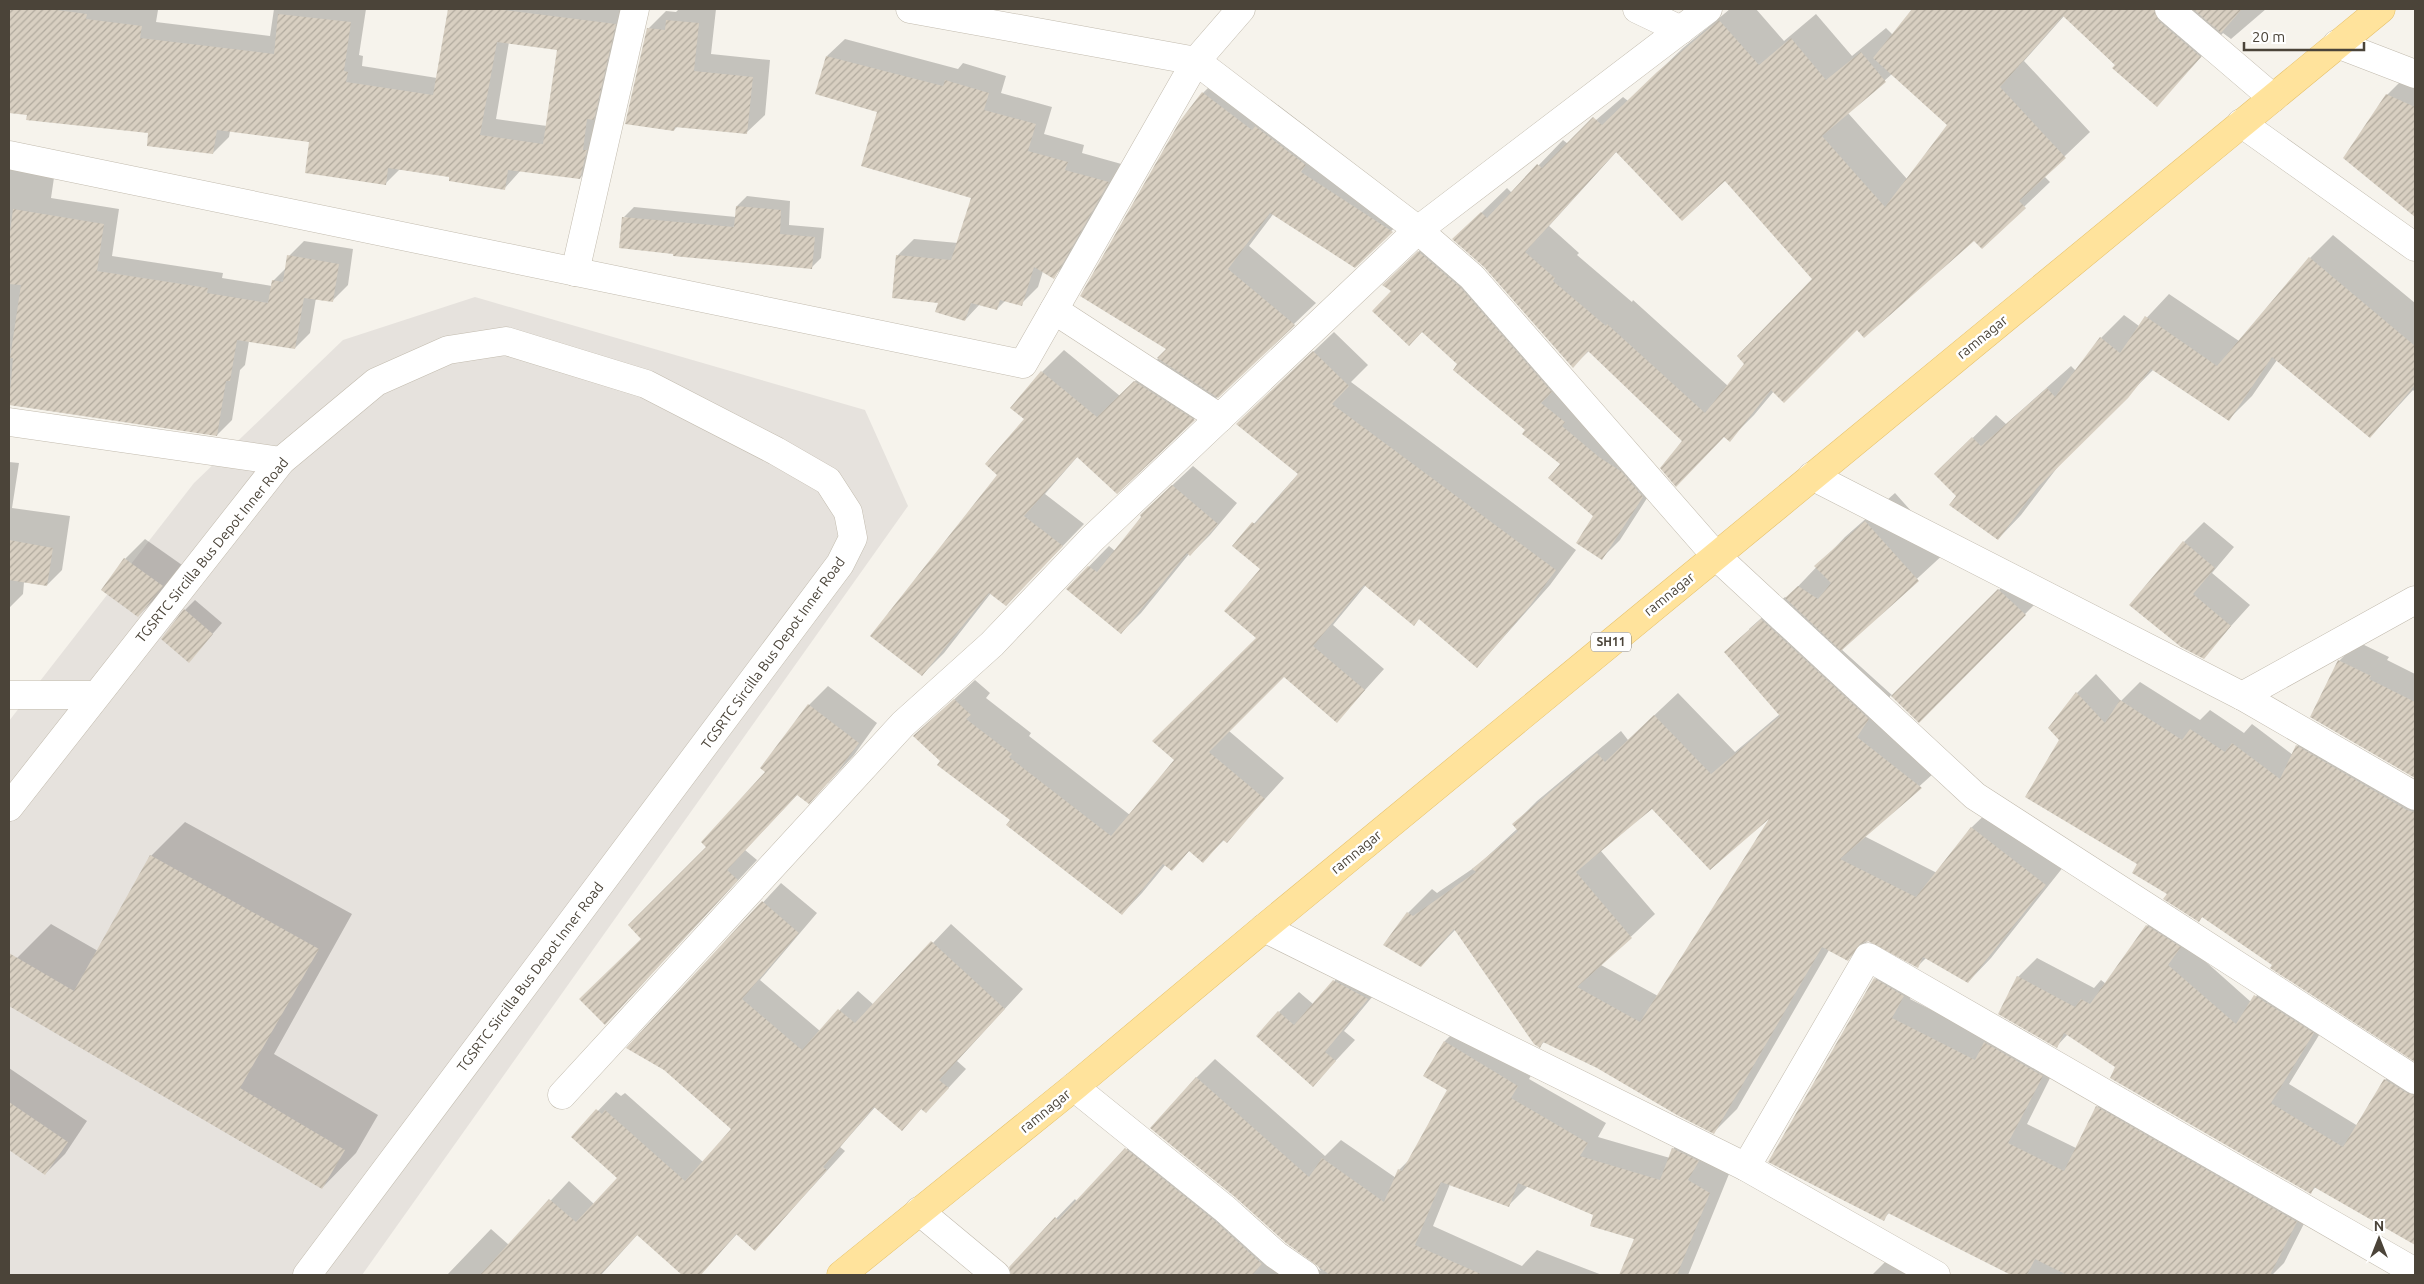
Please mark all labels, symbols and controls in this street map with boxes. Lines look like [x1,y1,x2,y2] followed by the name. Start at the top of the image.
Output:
[2244,20,2364,52] scale bar
[2252,28,2285,45] text: 20 m
[1954,311,2011,362] street label: ramnagar
[133,454,291,646] street label: TGSRTC Sircilla Bus Depot Inner Road
[698,554,848,752] street label: TGSRTC Sircilla Bus Depot Inner Road
[1641,568,1698,619] street label: ramnagar
[1591,632,1631,652] road number: SH11
[1328,826,1385,877] street label: ramnagar
[454,879,606,1075] street label: TGSRTC Sircilla Bus Depot Inner Road
[1017,1085,1074,1136] street label: ramnagar
[2354,1214,2404,1264] north arrow
[2374,1218,2384,1234] text: N

